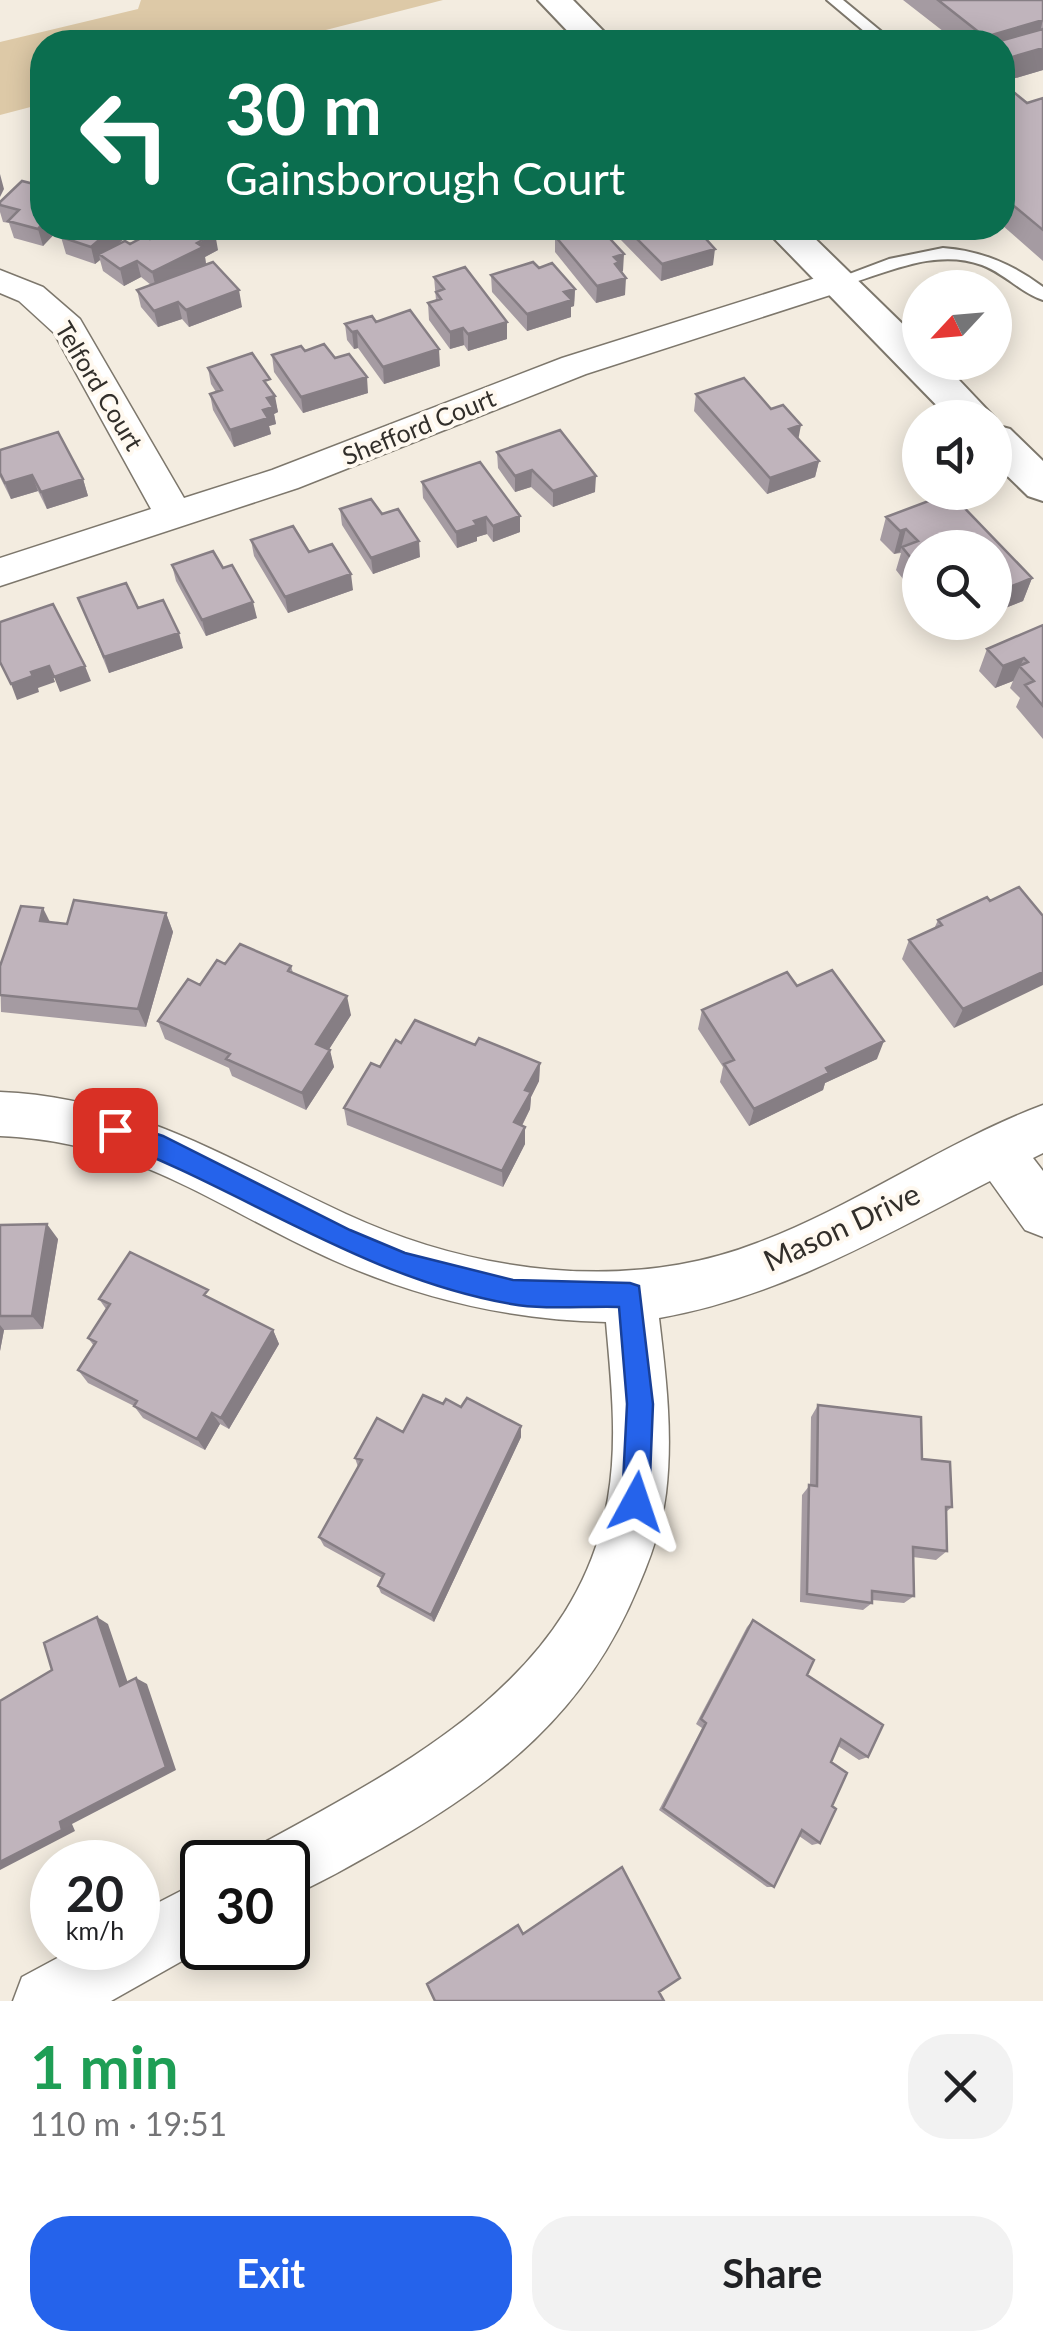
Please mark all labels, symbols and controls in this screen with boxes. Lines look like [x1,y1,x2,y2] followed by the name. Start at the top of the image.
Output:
[225,66,382,150] text: 30 m
[60,70,190,200] icon: left
[225,151,625,205] text: Gainsborough Court
[902,270,1012,380] north arrow
[902,270,1012,640] map controls
[50,316,150,455] street label: Telford Court
[338,382,500,470] street label: Shefford Court
[902,400,1012,510] button: sound
[902,530,1012,640] button: search
[73,1088,158,1173] pin
[88,1103,143,1158] icon: arrive
[757,1174,925,1278] street label: Mason Drive
[584,1450,688,1554] position arrow
[180,1840,310,1970] speed limit sign: 30
[66,1863,124,1923] text: 20
[66,1915,124,1945] text: km/h
[30,2030,179,2102] text: 1 min
[908,2034,1013,2139] button: close
[30,2104,227,2143] text: 110 m · 19:51
[30,2216,512,2331] button: Exit
[532,2216,1013,2331] button: Share

